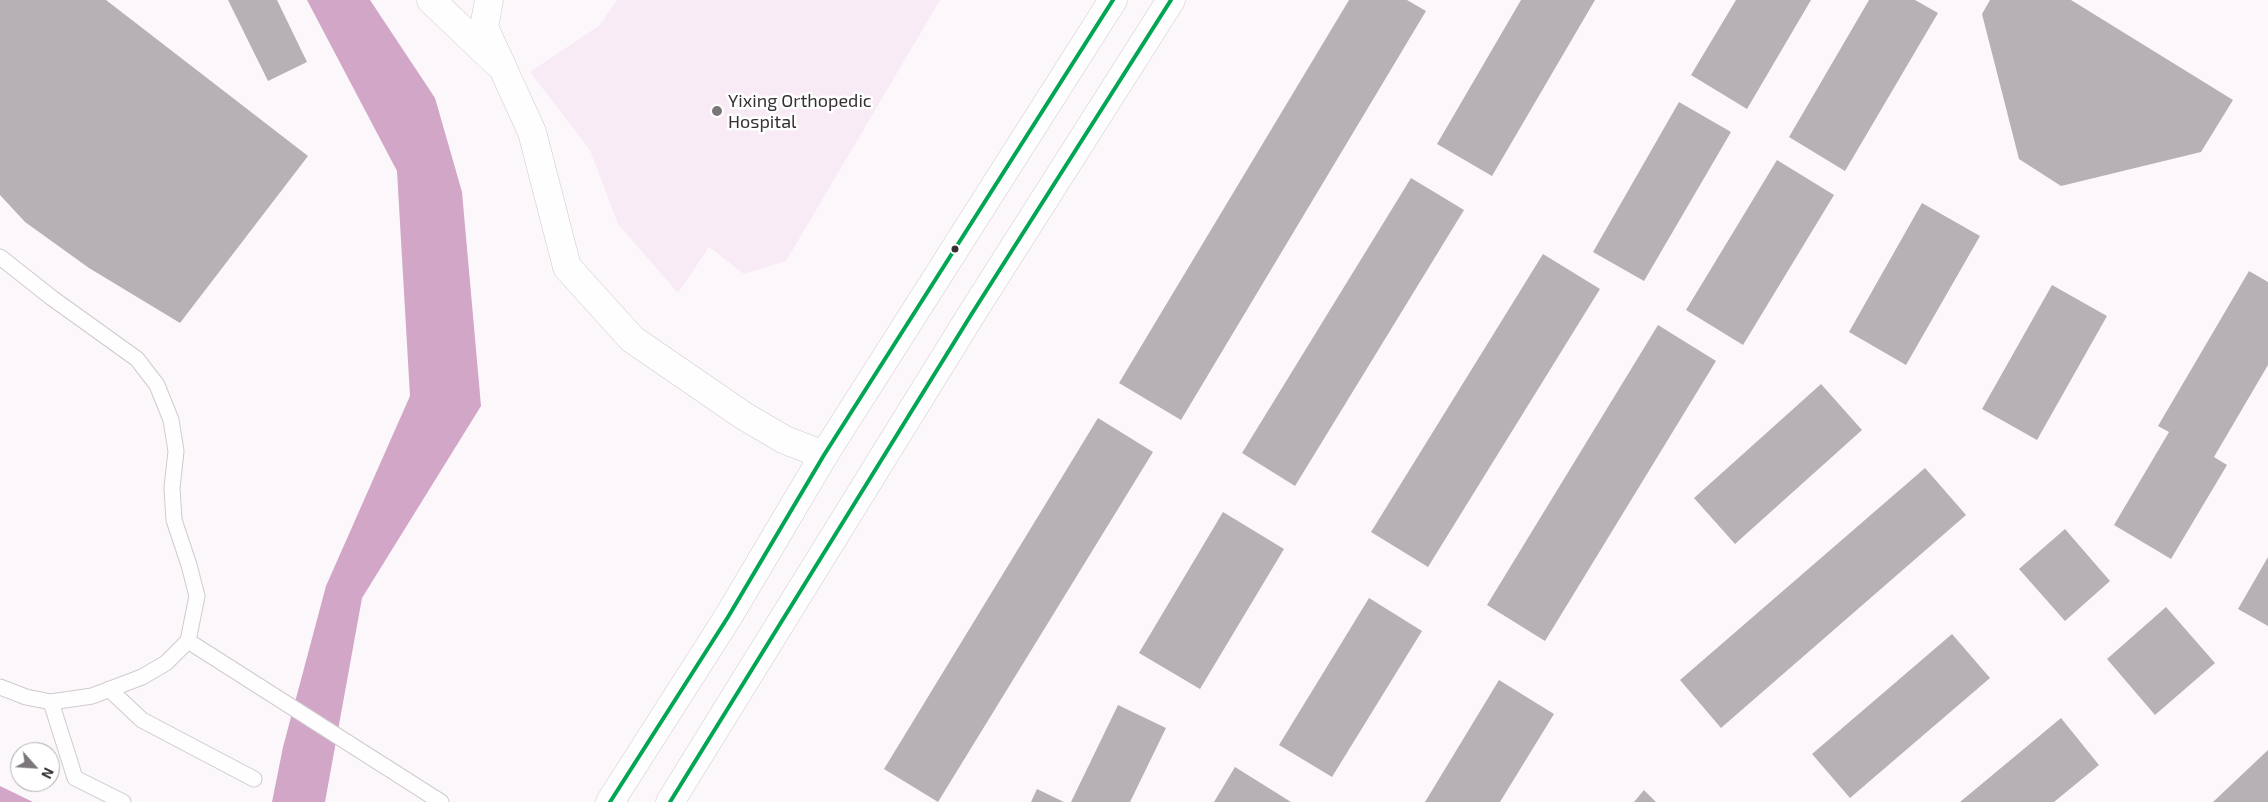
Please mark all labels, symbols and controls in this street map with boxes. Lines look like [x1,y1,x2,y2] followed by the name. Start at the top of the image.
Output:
[728,90,872,132] place label: Yixing Orthopedic Hospital
[710,104,724,118] marker: Yixing Orthopedic Hospital
[950,244,960,254] unlabelled marker
[10,742,60,792] north arrow
[38,765,58,782] text: N

